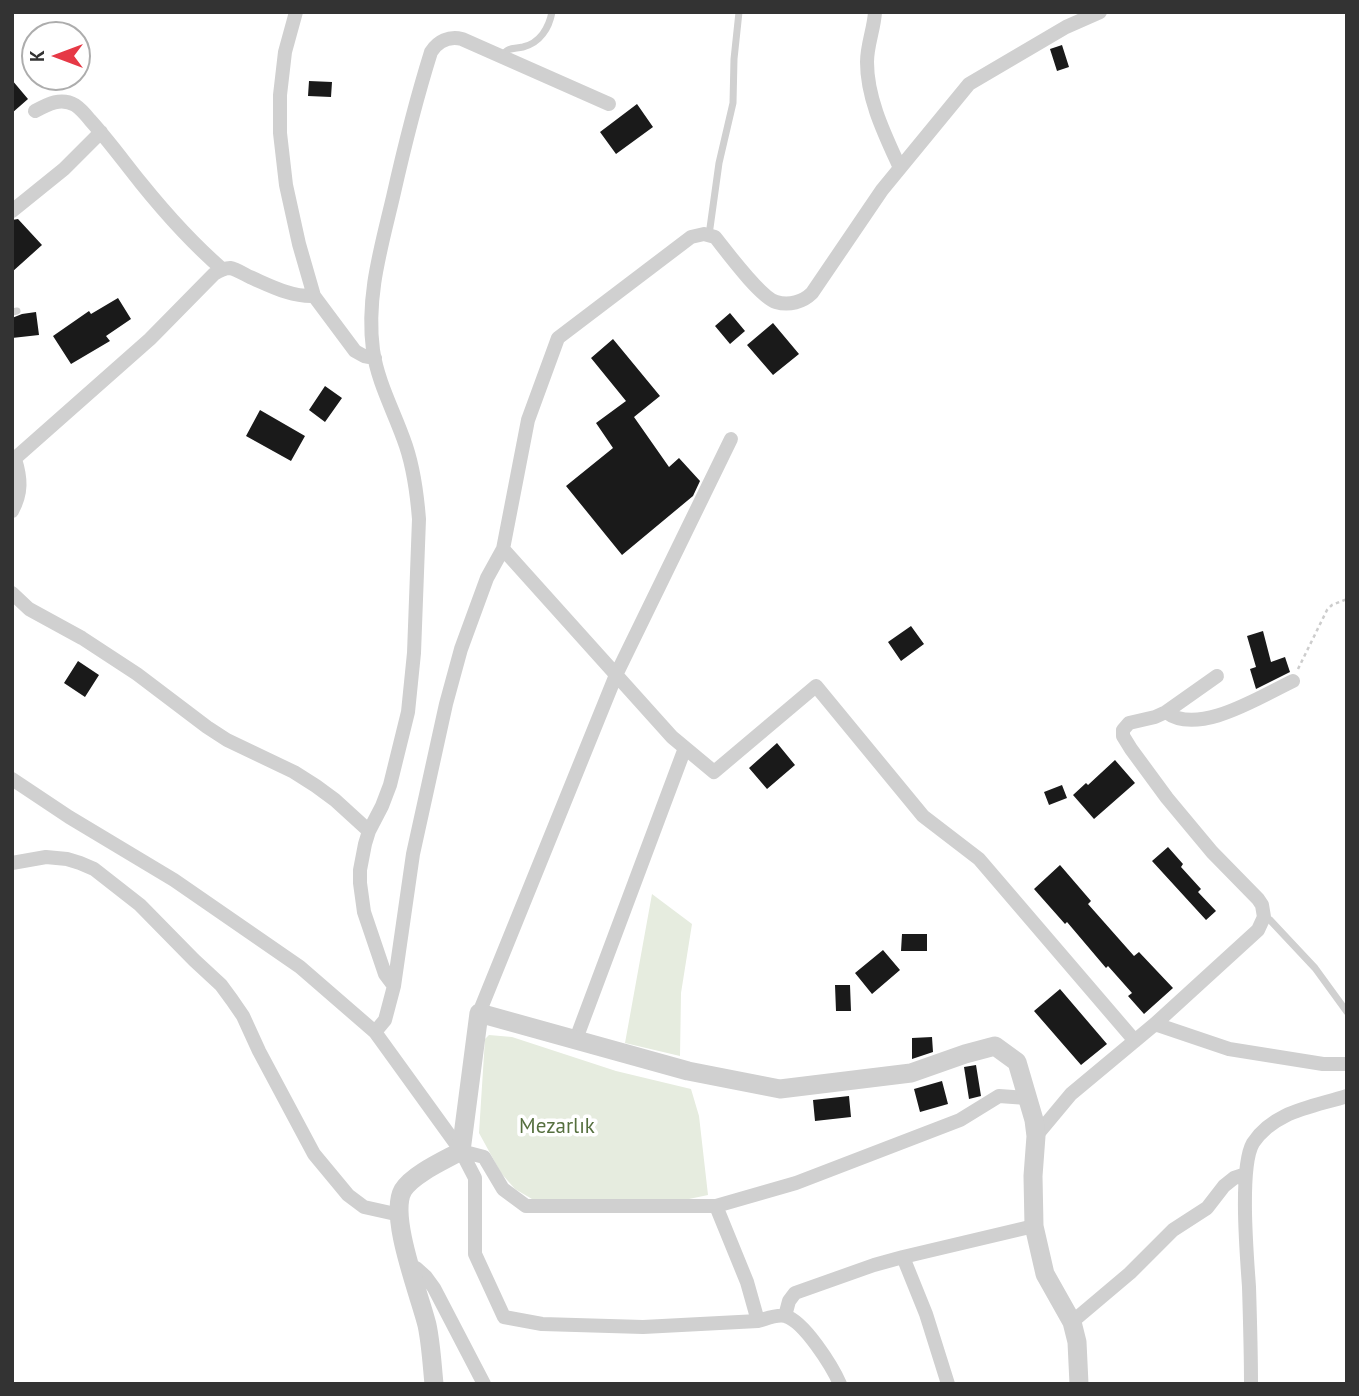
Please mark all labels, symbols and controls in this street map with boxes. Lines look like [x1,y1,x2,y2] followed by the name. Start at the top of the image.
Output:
[21,21,91,91] north arrow
[25,50,49,62] text: K
[519,1114,595,1140] park label: Mezarlık

